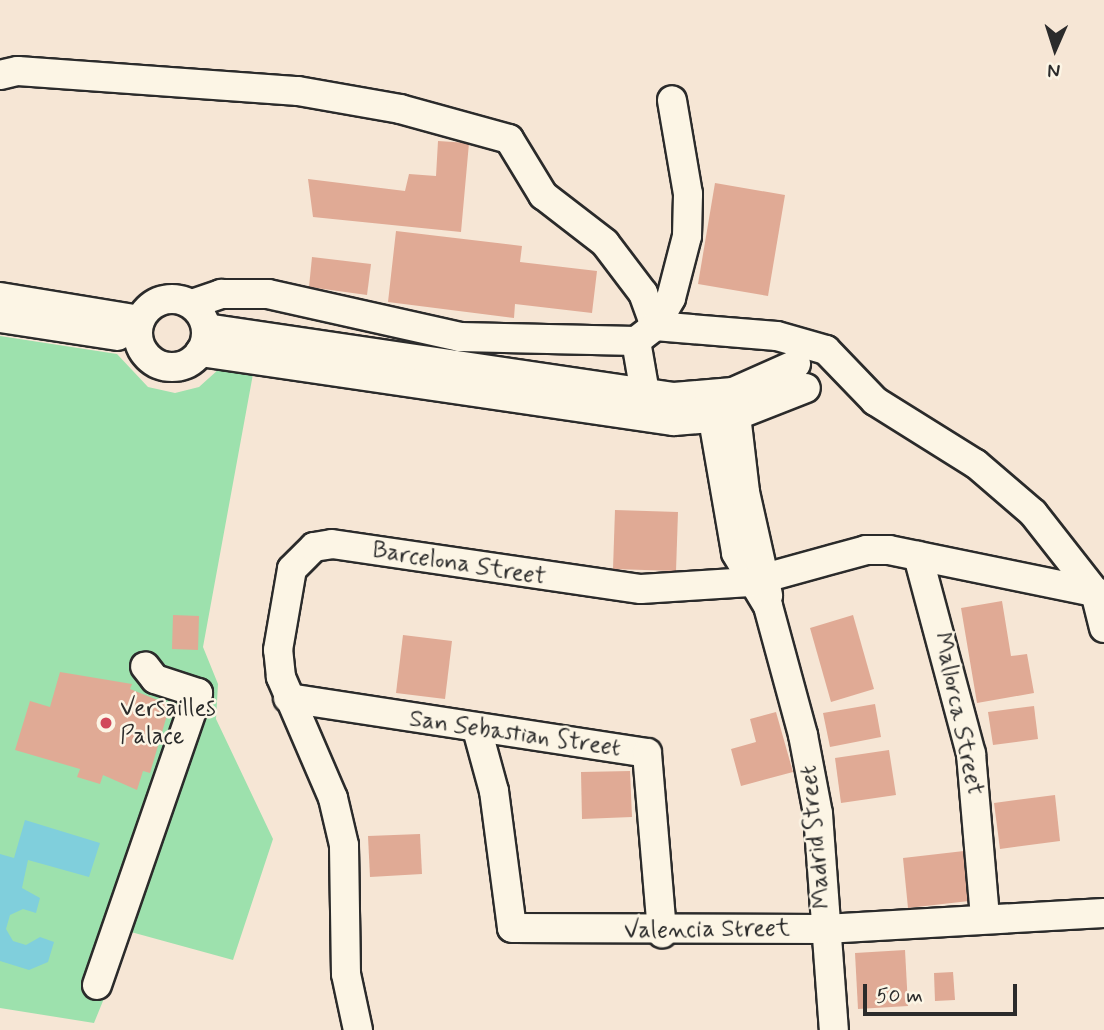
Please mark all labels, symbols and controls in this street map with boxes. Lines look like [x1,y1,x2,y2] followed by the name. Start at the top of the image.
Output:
[1020,14,1090,84] north arrow
[1047,58,1061,83] text: N
[371,536,547,592] street label: Barcelona Street
[927,631,989,797] street label: Mallorca Street
[120,695,216,751] place label: Versailles Palace
[405,705,625,763] street label: San Sebastian Street
[98,715,114,731] marker: Versailles Palace
[794,762,838,912] street label: Madrid Street
[624,914,790,946] street label: Valencia Street
[866,970,1020,1014] scale bar
[876,982,923,1010] text: 50 m

